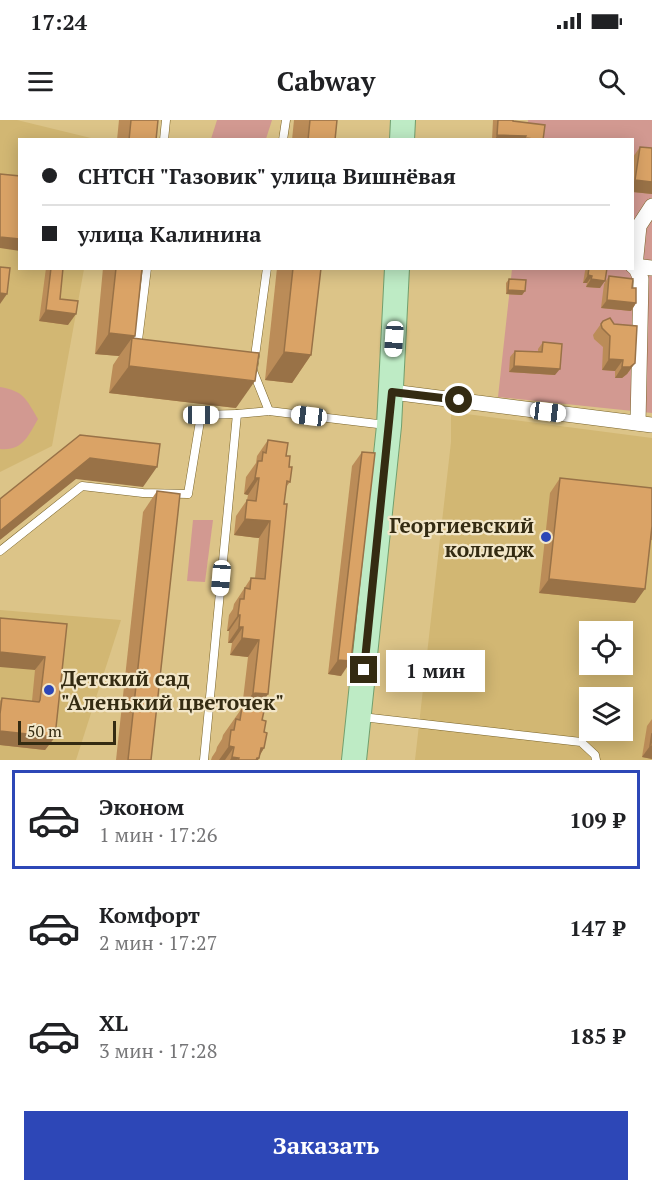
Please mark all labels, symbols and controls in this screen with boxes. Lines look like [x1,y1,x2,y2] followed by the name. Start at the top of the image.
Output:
[30,7,87,36] text: 17:24
[277,63,375,99] text: Cabway
[24,65,57,98] icon: menu
[595,65,628,98] icon: search
[78,161,456,190] text: СНТСН "Газовик" улица Вишнёвая
[78,219,262,248] text: улица Калинина
[384,320,404,358] car
[445,386,472,413] route start
[529,401,567,423] car
[290,405,328,427] car
[183,406,219,424] car
[389,511,534,563] place label: Георгиевский колледж
[539,530,553,544] marker: Георгиевский колледж
[210,559,232,597] car
[579,621,633,741] map controls
[579,621,633,675] button: locate
[385,649,484,691] callout: 1 мин
[350,656,377,683] route end
[406,657,465,684] text: 1 мин
[61,664,284,716] place label: Детский сад "Аленький цветочек"
[42,683,56,697] marker: Детский сад "Аленький цветочек"
[579,687,633,741] button: layers
[18,718,116,746] scale bar
[27,720,62,742] text: 50 m
[99,792,184,821] text: Эконом
[27,793,81,847] icon: car
[569,805,625,834] text: 109 ₽
[99,821,217,848] text: 1 мин · 17:26
[99,900,200,929] text: Комфорт
[27,901,81,955] icon: car
[569,913,625,942] text: 147 ₽
[99,929,217,956] text: 2 мин · 17:27
[99,1008,128,1037] text: XL
[27,1009,81,1063] icon: car
[569,1021,625,1050] text: 185 ₽
[99,1037,217,1064] text: 3 мин · 17:28
[24,1111,628,1180] button: Заказать

